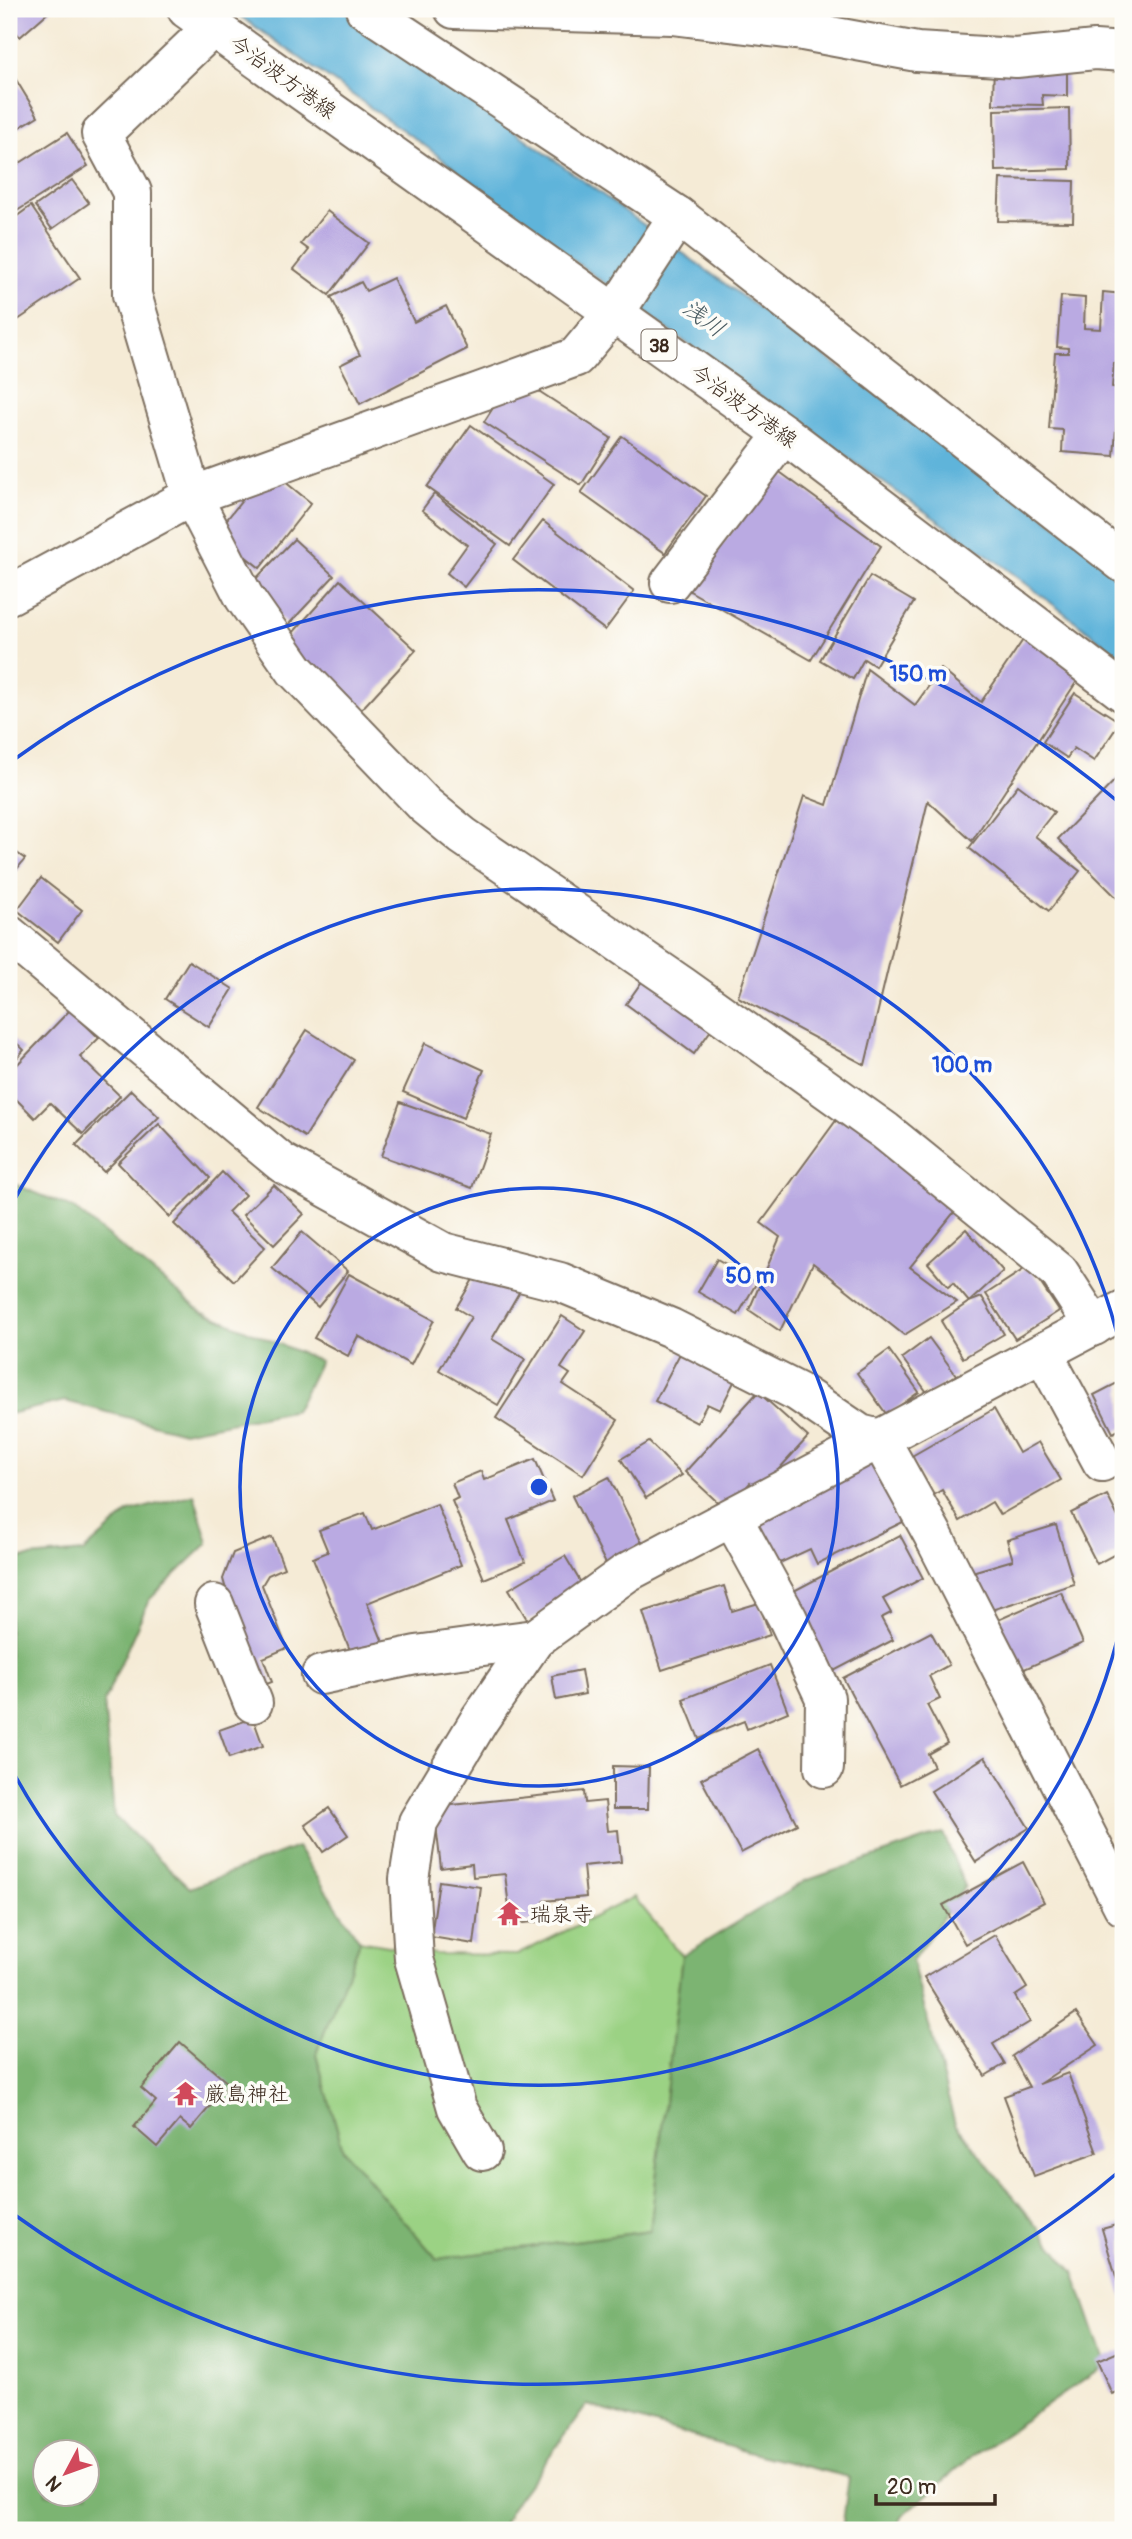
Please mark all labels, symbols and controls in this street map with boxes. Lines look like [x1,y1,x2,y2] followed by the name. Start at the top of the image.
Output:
[224,29,342,125] street label: 今治波方港線
[677,293,731,344] water label: 浅川
[642,330,676,360] road number: 38
[685,358,803,454] street label: 今治波方港線
[889,661,947,688] text: 150 m
[932,1052,992,1079] text: 100 m
[726,1263,775,1290] text: 50 m
[527,1475,551,1499] centre of rings
[496,1900,524,1928] temple icon: 瑞泉寺
[530,1901,593,1928] place label: 瑞泉寺
[171,2080,199,2108] temple icon: 厳島神社
[205,2081,289,2108] place label: 厳島神社
[32,2438,102,2508] north arrow
[876,2462,996,2506] scale bar
[41,2471,67,2496] text: N
[887,2474,936,2501] text: 20 m

